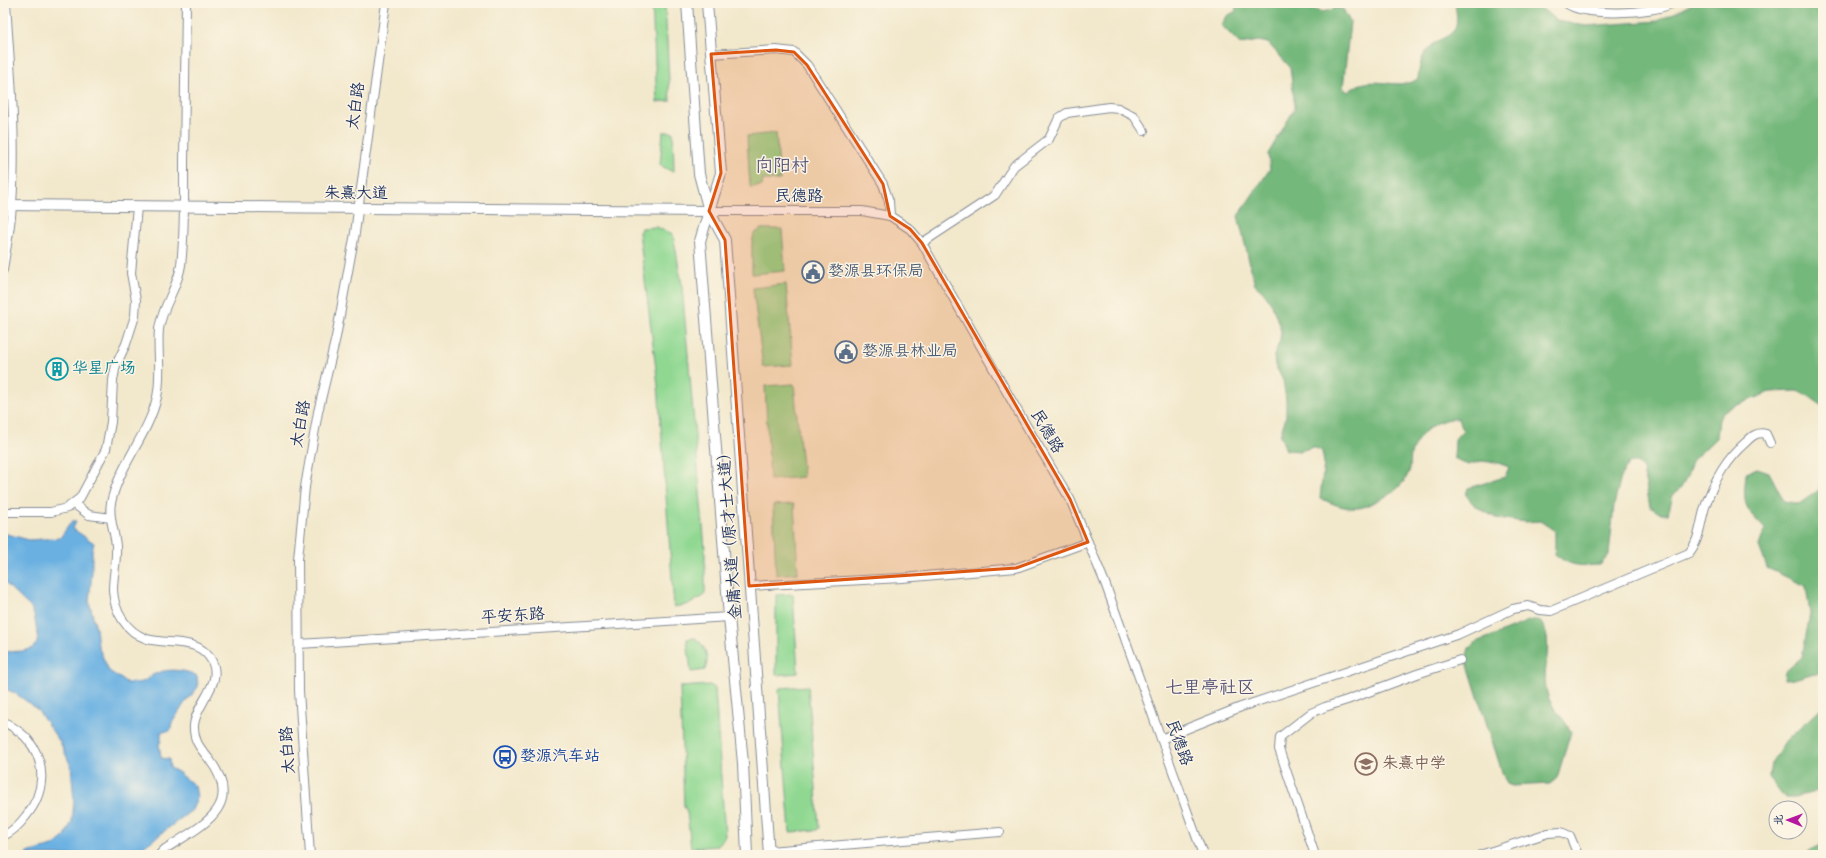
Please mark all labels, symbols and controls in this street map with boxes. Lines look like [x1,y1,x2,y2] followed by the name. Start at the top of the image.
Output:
[342,81,372,131] street label: 太白路
[755,155,809,180] district label: 向阳村
[324,183,388,206] street label: 朱熹大道
[775,186,823,209] street label: 民德路
[800,259,826,285] public building icon: 婺源县环保局
[828,261,924,284] place label: 婺源县环保局
[833,339,859,365] public building icon: 婺源县林业局
[862,341,958,364] place label: 婺源县林业局
[44,356,70,382] building icon: 华星广场
[72,358,136,381] place label: 华星广场
[287,398,317,450] street label: 太白路
[1024,405,1068,459] street label: 民德路
[713,443,749,621] street label: 金庸大道（原才士大道）
[480,603,546,631] street label: 平安东路
[1165,677,1255,702] district label: 七里亭社区
[1159,717,1197,769] street label: 民德路
[276,725,302,775] street label: 太白路
[492,744,518,770] bus stop icon: 婺源汽车站
[520,746,600,769] place label: 婺源汽车站
[1353,751,1379,777] school or university icon: 朱熹中学
[1382,753,1446,776] place label: 朱熹中学
[1768,800,1808,840] north arrow
[1772,814,1788,825] text: 北

